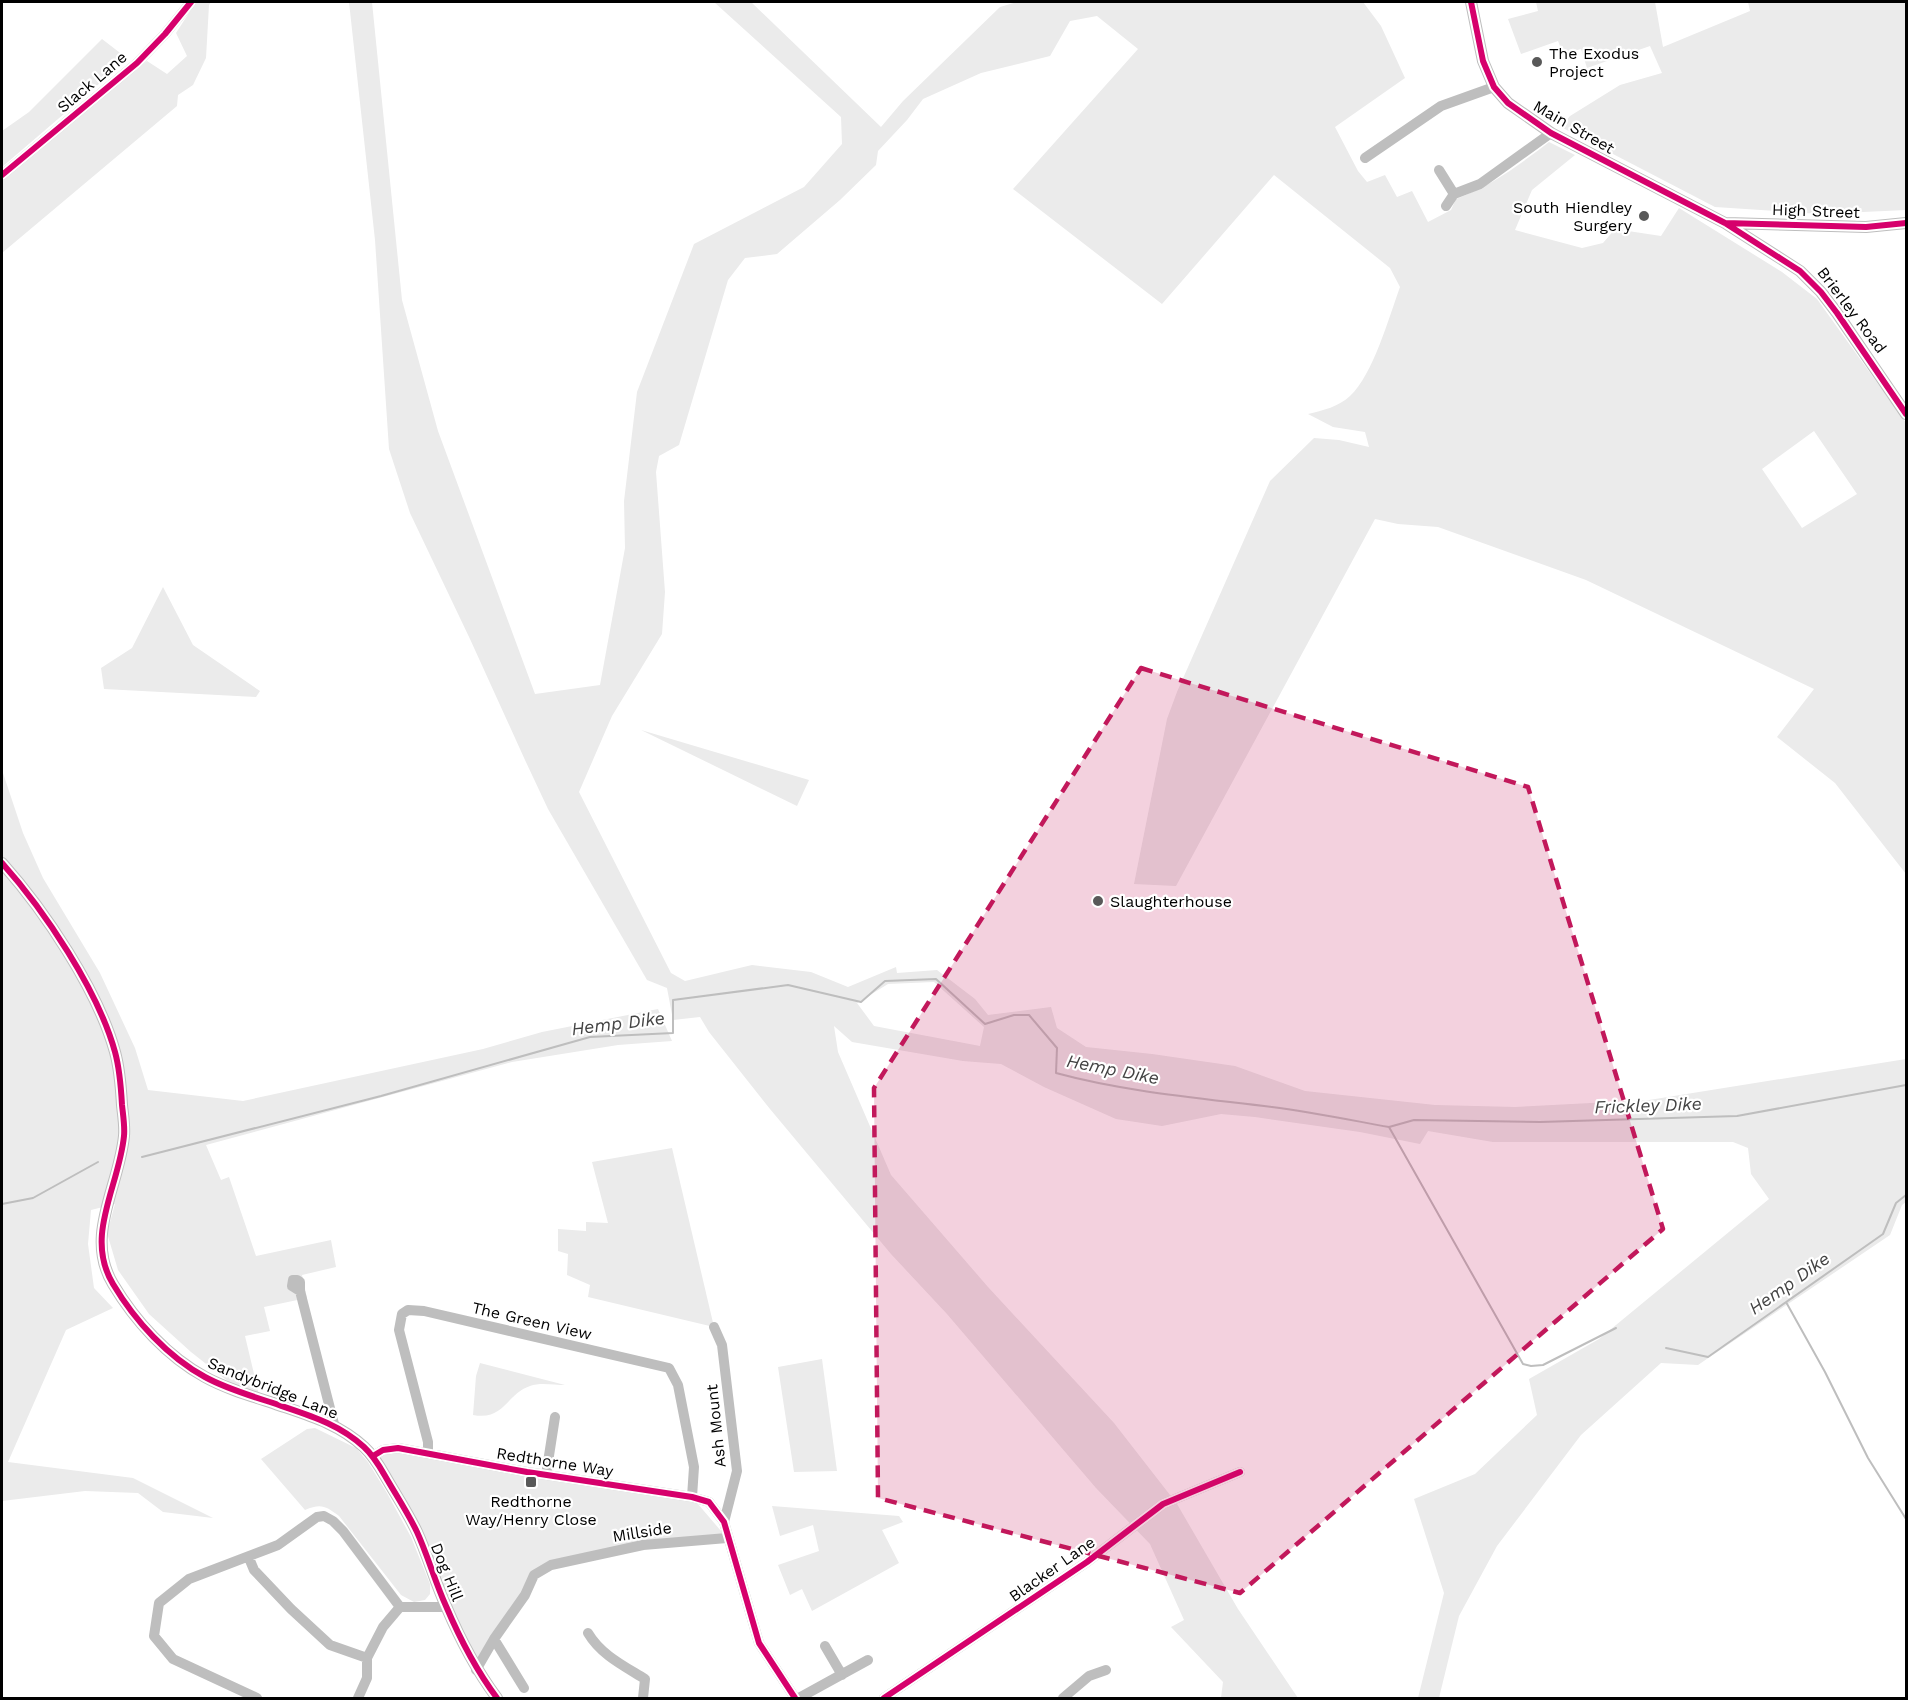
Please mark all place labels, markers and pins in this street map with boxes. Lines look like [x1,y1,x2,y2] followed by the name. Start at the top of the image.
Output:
[1549,44,1639,81] place label: The Exodus Project
[1530,55,1544,69] marker: The Exodus Project
[1513,198,1633,235] place label: South Hiendley Surgery
[1637,209,1651,223] marker: South Hiendley Surgery
[1110,892,1232,911] place label: Slaughterhouse
[1091,894,1105,908] marker: Slaughterhouse
[524,1475,538,1489] marker: Redthorne Way/Henry Close
[465,1492,597,1529] place label: Redthorne Way/Henry Close

